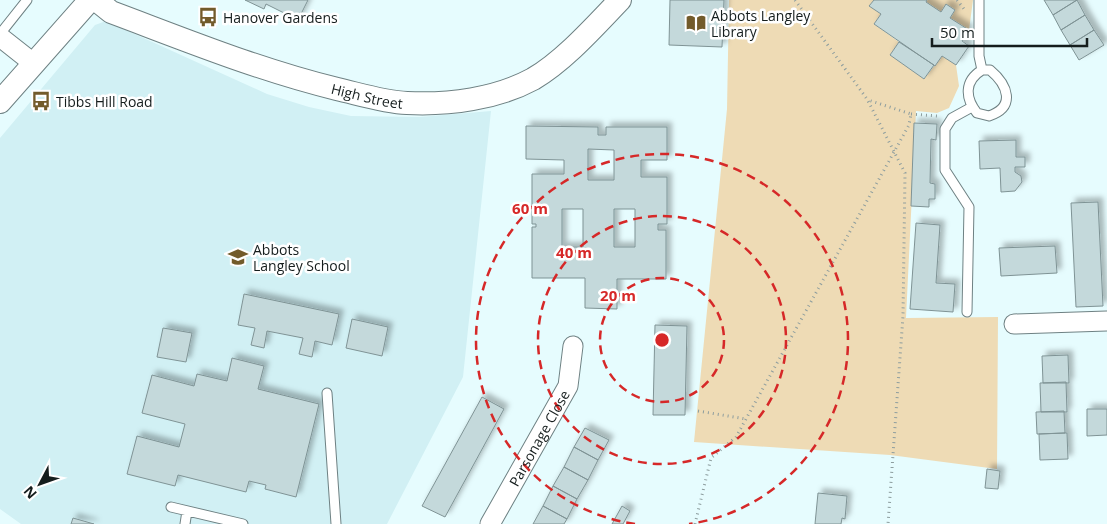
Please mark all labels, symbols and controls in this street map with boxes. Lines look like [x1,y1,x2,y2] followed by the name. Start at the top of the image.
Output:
[197,6,219,28] bus stop icon: Hanover Gardens
[711,6,811,41] place label: Abbots Langley Library
[223,8,338,27] place label: Hanover Gardens
[685,12,707,34] library icon: Abbots Langley Library
[932,15,1087,47] scale bar
[940,22,975,42] text: 50 m
[329,78,404,112] street label: High Street
[30,90,52,112] bus stop icon: Tibbs Hill Road
[56,92,153,111] place label: Tibbs Hill Road
[512,198,548,218] text: 60 m
[253,240,350,275] place label: Abbots Langley School
[556,242,592,262] text: 40 m
[227,246,249,268] school or university icon: Abbots Langley School
[600,285,636,305] text: 20 m
[653,331,671,349] centre of rings
[504,386,574,489] street label: Parsonage Close
[15,459,65,509] north arrow
[19,482,41,503] text: N

